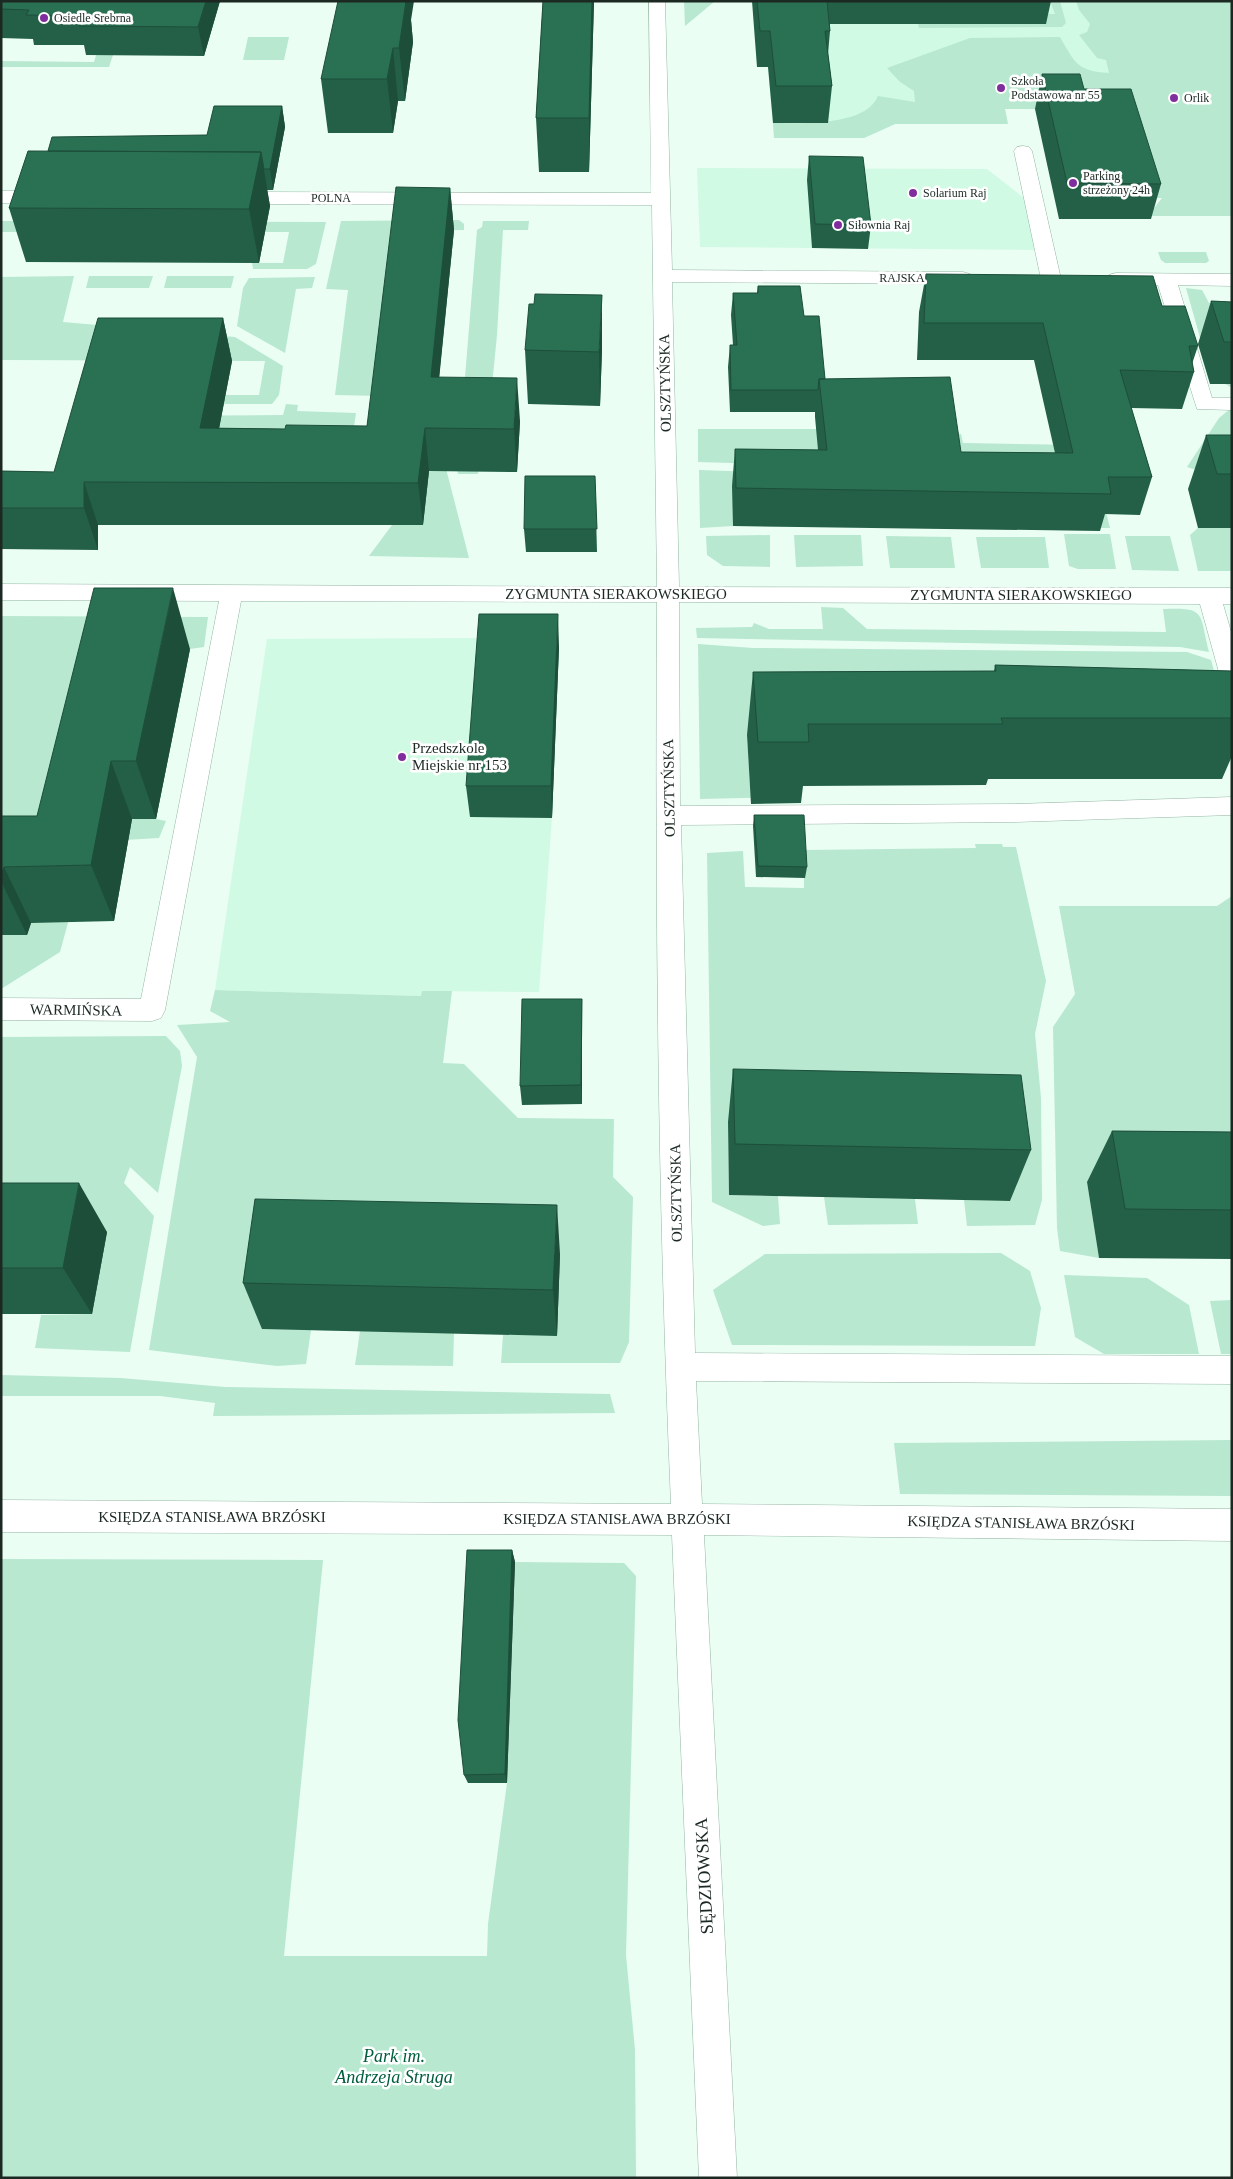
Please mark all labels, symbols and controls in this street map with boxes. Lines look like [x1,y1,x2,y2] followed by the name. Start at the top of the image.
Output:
[54,11,132,25] place label: Osiedle Srebrna
[38,12,50,24] marker: Osiedle Srebrna
[1011,74,1100,102] place label: Szkoła Podstawowa nr 55
[995,82,1007,94] marker: Szkoła Podstawowa nr 55
[1184,91,1209,105] place label: Orlik
[1168,92,1180,104] marker: Orlik
[1083,169,1150,197] place label: Parking strzeżony 24h
[1067,177,1079,189] marker: Parking strzeżony 24h
[923,186,987,200] place label: Solarium Raj
[907,187,919,199] marker: Solarium Raj
[311,191,351,205] street label: POLNA
[848,218,910,232] place label: Siłownia Raj
[832,219,844,231] marker: Siłownia Raj
[879,271,925,285] street label: RAJSKA
[656,334,674,432] street label: OLSZTYŃSKA
[505,586,727,602] street label: ZYGMUNTA SIERAKOWSKIEGO
[910,587,1132,603] street label: ZYGMUNTA SIERAKOWSKIEGO
[660,739,678,837] street label: OLSZTYŃSKA
[412,740,507,773] place label: Przedszkole Miejskie nr 153
[396,751,408,763] marker: Przedszkole Miejskie nr 153
[30,1001,123,1019] street label: WARMIŃSKA
[667,1144,685,1242] street label: OLSZTYŃSKA
[98,1509,326,1525] street label: KSIĘDZA STANISŁAWA BRZÓSKI
[503,1511,731,1527] street label: KSIĘDZA STANISŁAWA BRZÓSKI
[907,1513,1135,1533] street label: KSIĘDZA STANISŁAWA BRZÓSKI
[691,1817,717,1935] street label: SĘDZIOWSKA
[334,2046,453,2087] park label: Park im. Andrzeja Struga

